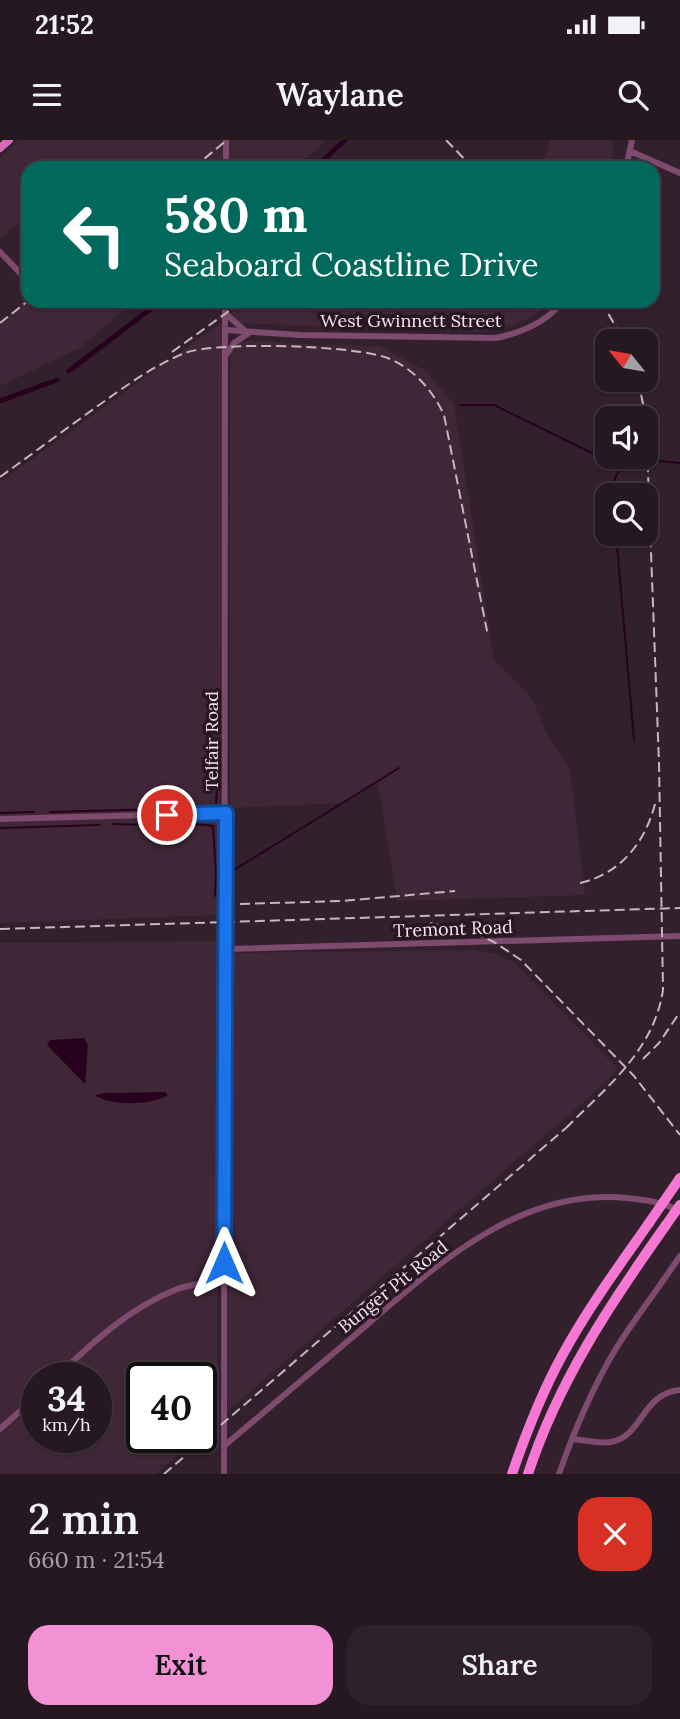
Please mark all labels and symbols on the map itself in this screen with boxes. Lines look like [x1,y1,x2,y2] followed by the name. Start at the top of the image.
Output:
[320,309,502,332] street label: West Gwinnett Street
[595,329,658,392] north arrow
[200,691,223,791] street label: Telfair Road
[137,785,197,845] pin
[393,915,513,942] street label: Tremont Road
[187,1226,261,1300] position arrow
[333,1235,452,1338] street label: Bunger Pit Road
[126,1362,217,1453] speed limit sign: 40

